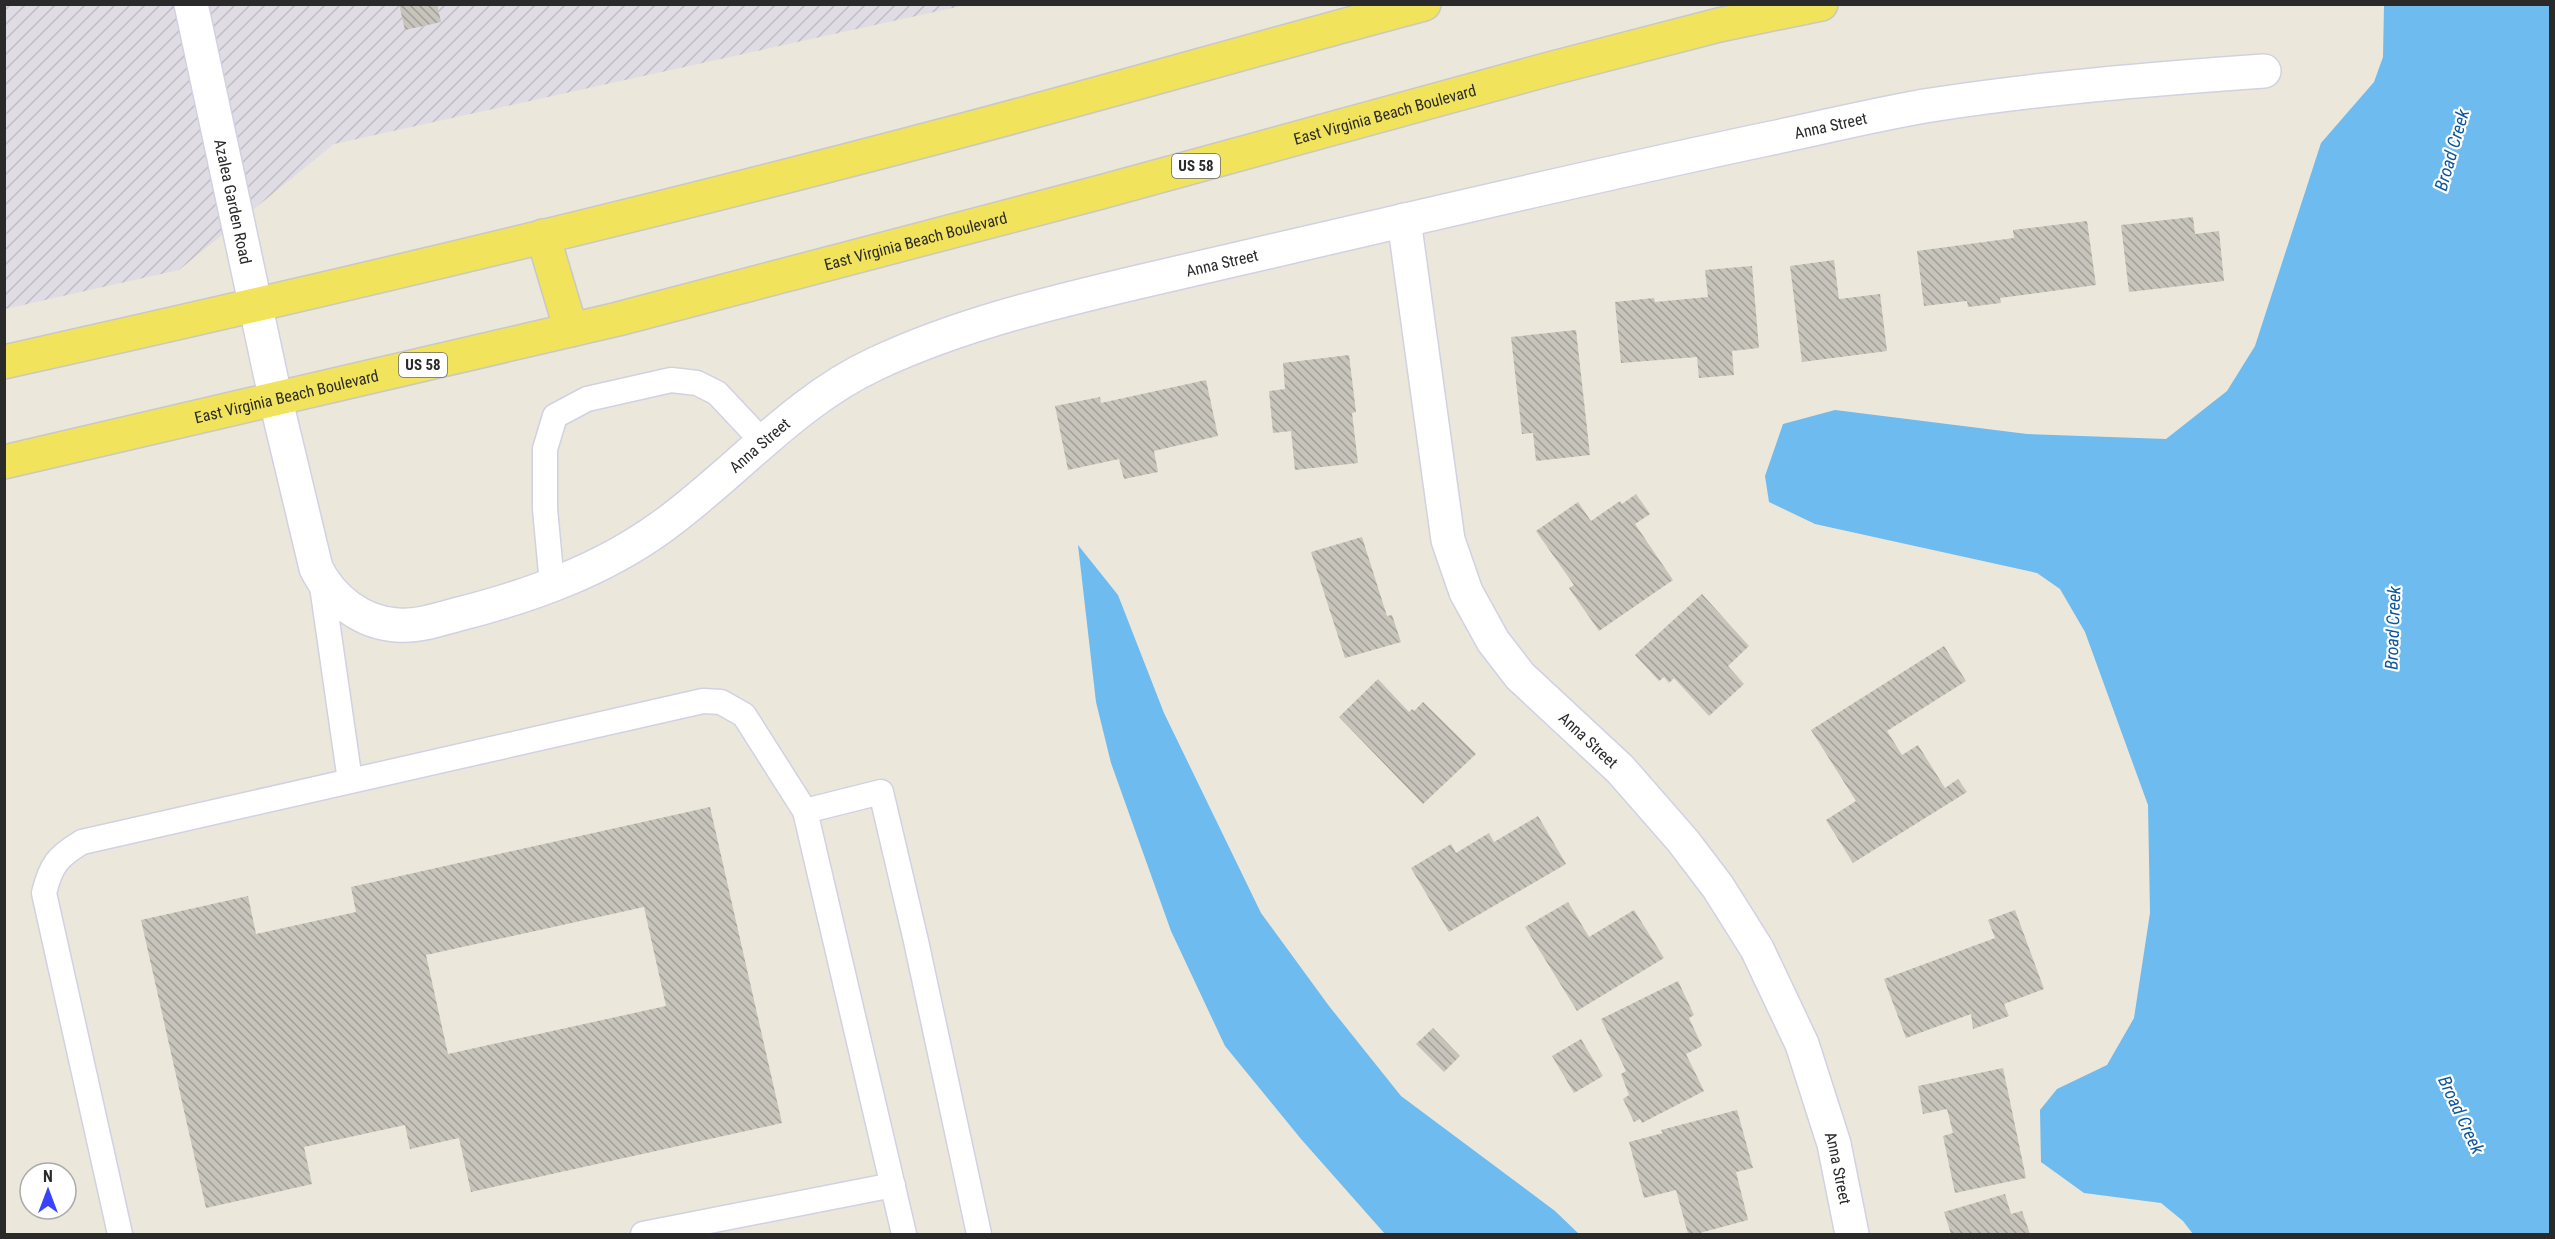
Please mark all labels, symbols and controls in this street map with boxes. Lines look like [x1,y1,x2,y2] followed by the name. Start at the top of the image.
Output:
[1291,81,1478,149] street label: East Virginia Beach Boulevard
[2430,106,2473,193] water label: Broad Creek
[1793,108,1869,143] street label: Anna Street
[210,137,255,266] street label: Azalea Garden Road
[1172,154,1220,178] road number: US 58
[822,208,1009,274] street label: East Virginia Beach Boulevard
[1184,245,1260,281] street label: Anna Street
[399,353,447,377] road number: US 58
[193,366,380,427] street label: East Virginia Beach Boulevard
[726,414,794,477] street label: Anna Street
[2381,585,2404,670] water label: Broad Creek
[1555,708,1622,772] street label: Anna Street
[2434,1072,2489,1158] water label: Broad Creek
[1821,1129,1855,1206] street label: Anna Street
[18,1161,78,1221] north arrow
[43,1167,53,1186] text: N

